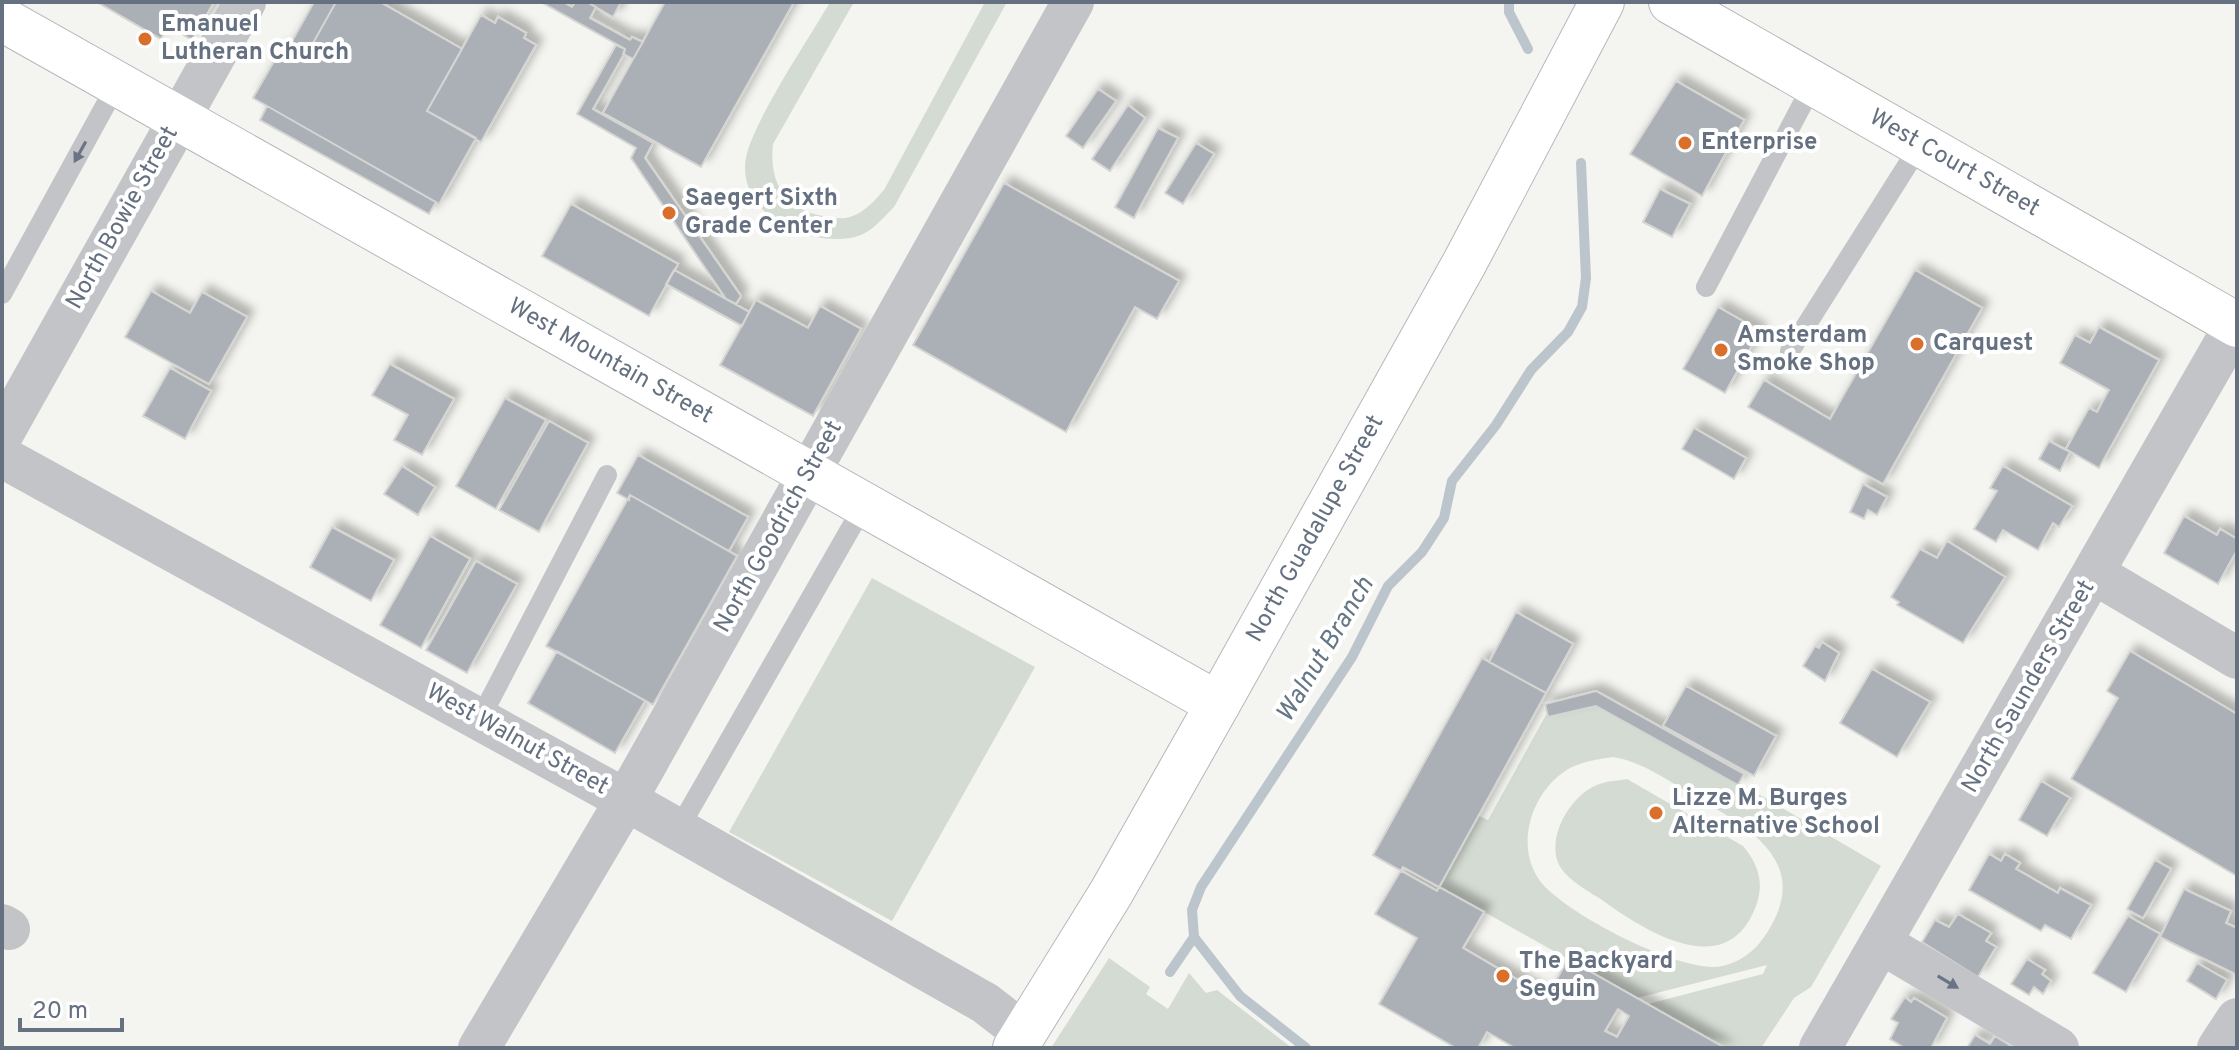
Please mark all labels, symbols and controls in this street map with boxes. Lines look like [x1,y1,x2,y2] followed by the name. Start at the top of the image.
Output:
[161,10,349,68] place label: Emanuel Lutheran Church
[136,30,154,48] marker: Emanuel Lutheran Church
[1864,103,2045,224] street label: West Court Street
[60,121,186,315] street label: North Bowie Street
[1701,128,1817,158] place label: Enterprise
[1676,134,1694,152] marker: Enterprise
[73,141,87,163] one-way arrow
[685,184,838,242] place label: Saegert Sixth Grade Center
[660,204,678,222] marker: Saegert Sixth Grade Center
[502,292,718,431] street label: West Mountain Street
[1737,321,1875,379] place label: Amsterdam Smoke Shop
[1933,329,2033,359] place label: Carquest
[1908,335,1926,353] marker: Carquest
[1712,341,1730,359] marker: Amsterdam Smoke Shop
[1240,410,1391,648] street label: North Guadalupe Street
[708,416,850,638] street label: North Goodrich Street
[1270,571,1382,729] water label: Walnut Branch
[1956,575,2102,799] street label: North Saunders Street
[421,677,613,803] street label: West Walnut Street
[1672,784,1880,842] place label: Lizze M. Burges Alternative School
[1647,804,1665,822] marker: Lizze M. Burges Alternative School
[1519,947,1673,1005] place label: The Backyard Seguin
[1494,967,1512,985] marker: The Backyard Seguin
[1937,975,1959,989] one-way arrow
[20,982,122,1032] scale bar
[32,997,88,1027] text: 20 m

